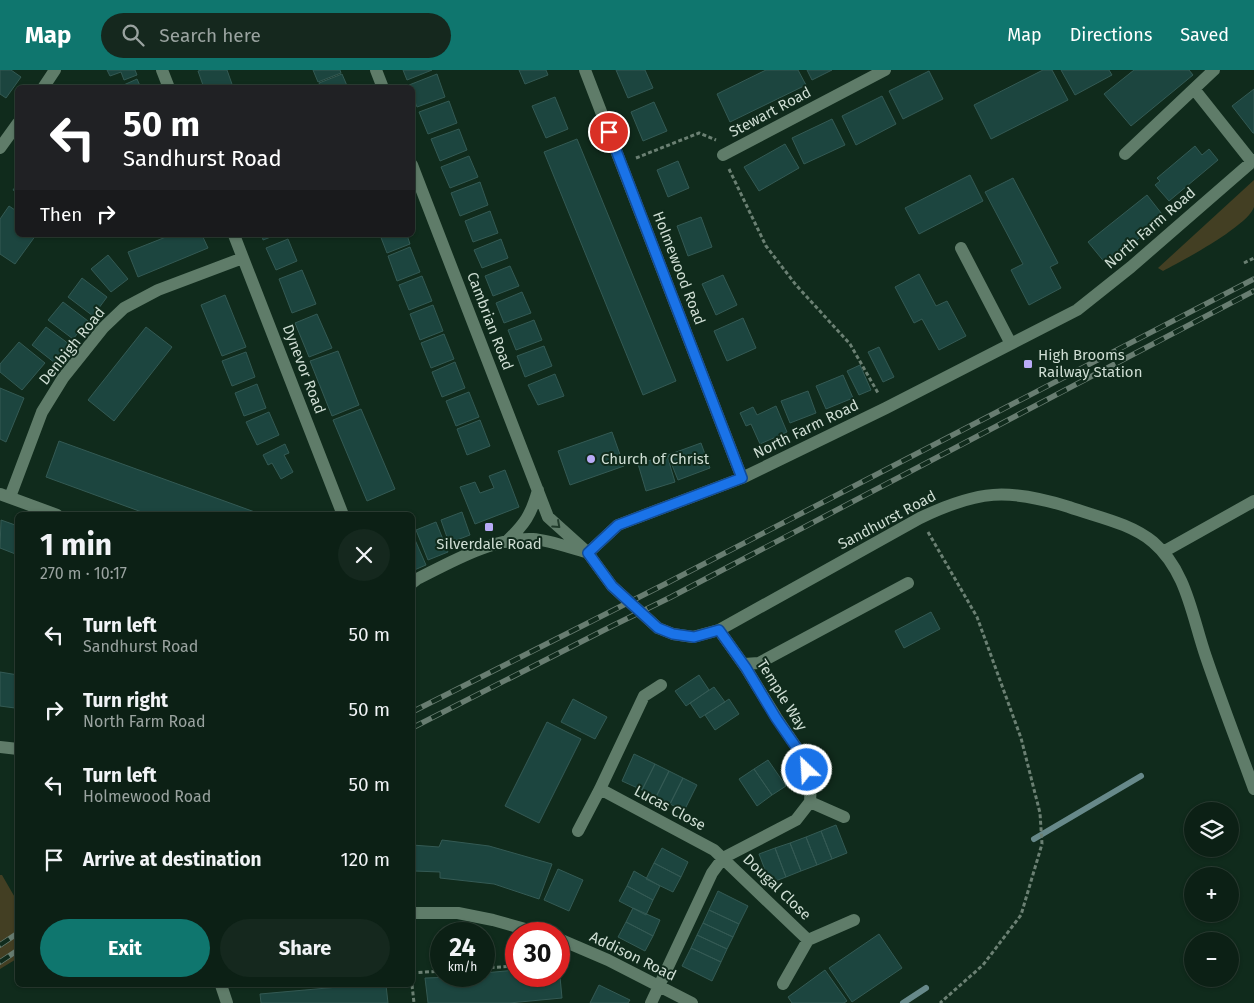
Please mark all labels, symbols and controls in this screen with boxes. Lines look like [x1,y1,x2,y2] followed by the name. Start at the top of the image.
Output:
[101,13,451,58] search box
[25,21,71,49] text: Map
[119,21,147,49] icon: search
[159,24,261,47] text: Search here
[1007,24,1042,46] text: Map
[1070,24,1152,46] text: Directions
[1180,24,1229,46] text: Saved
[726,83,814,141] street label: Stewart Road
[123,103,200,145] text: 50 m
[40,105,105,170] icon: left
[588,111,630,153] pin
[595,118,623,146] icon: arrive
[123,145,282,172] text: Sandhurst Road
[1101,184,1199,272] street label: North Farm Road
[92,200,120,228] icon: right
[40,203,82,226] text: Then
[649,209,709,327] street label: Holmewood Road
[463,269,517,373] street label: Cambrian Road
[35,303,109,389] street label: Denbigh Road
[279,322,329,416] street label: Dynevor Road
[1038,346,1142,381] place label: High Brooms Railway Station
[1022,358,1034,370] marker: High Brooms Railway Station
[750,396,862,462] street label: North Farm Road
[601,450,710,468] place label: Church of Christ
[585,453,597,465] marker: Church of Christ
[835,487,939,553] street label: Sandhurst Road
[552,519,561,528] one-way arrow
[483,521,495,533] marker: Silverdale Road
[40,527,112,563] text: 1 min
[338,529,390,581] button: close
[436,535,542,553] place label: Silverdale Road
[40,564,127,583] text: 270 m · 10:17
[83,614,157,637] text: Turn left
[40,621,68,649] icon: left
[349,623,390,646] text: 50 m
[83,637,198,656] text: Sandhurst Road
[753,656,811,734] street label: Temple Way
[83,689,168,712] text: Turn right
[40,696,68,724] icon: right
[349,698,390,721] text: 50 m
[83,712,205,731] text: North Farm Road
[780,743,832,795] position arrow
[83,764,157,787] text: Turn left
[40,771,68,799] icon: left
[349,773,390,796] text: 50 m
[631,782,709,834] street label: Lucas Close
[83,787,211,806] text: Holmewood Road
[1184,802,1239,987] map controls
[1184,802,1239,857] button: layers
[40,846,68,874] icon: arrive
[83,848,262,871] text: Arrive at destination
[340,848,390,871] text: 120 m
[739,850,815,924] street label: Dougal Close
[1184,867,1239,922] button: +
[40,919,210,977] button: Exit
[220,919,390,977] button: Share
[505,922,570,987] speed limit sign: 30
[587,927,679,985] street label: Addison Road
[1184,932,1239,987] button: −
[449,933,476,963] text: 24
[448,960,477,974] text: km/h

